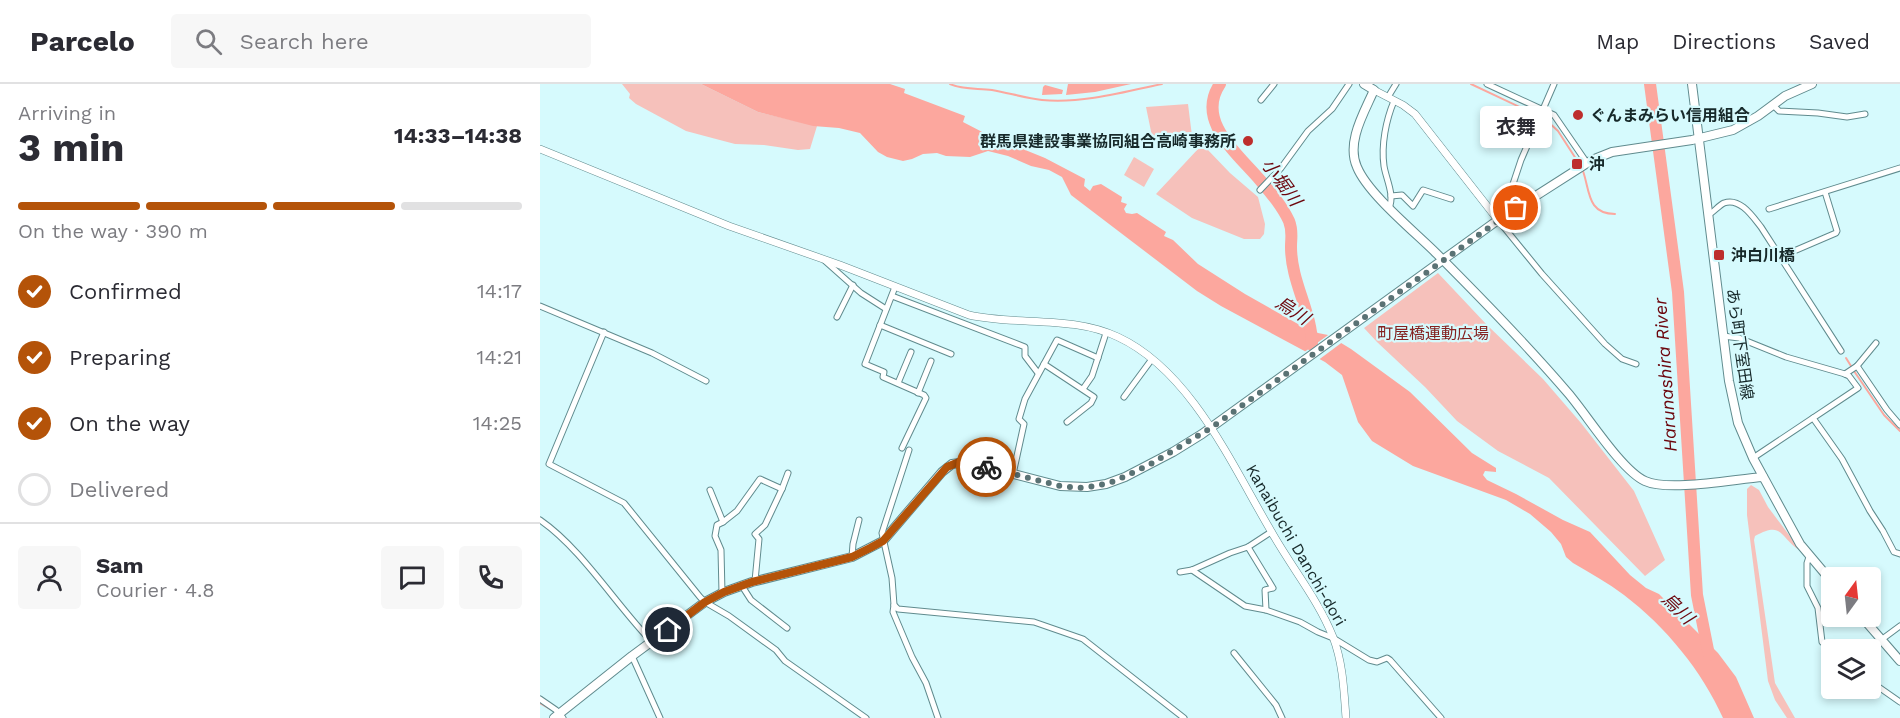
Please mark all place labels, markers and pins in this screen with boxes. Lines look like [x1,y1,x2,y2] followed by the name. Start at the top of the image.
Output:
[1480,106,1552,148] callout: 衣舞
[1590,106,1750,125] place label: ぐんまみらい信用組合
[1571,108,1585,122] marker: ぐんまみらい信用組合
[980,132,1236,151] place label: 群馬県建設事業協同組合高崎事務所
[1241,134,1255,148] marker: 群馬県建設事業協同組合高崎事務所
[1589,155,1605,174] place label: 沖
[1570,157,1584,171] marker: 沖
[1490,182,1541,233] pin
[1731,246,1795,265] place label: 沖白川橋
[1712,248,1726,262] marker: 沖白川橋
[642,604,693,655] pin

